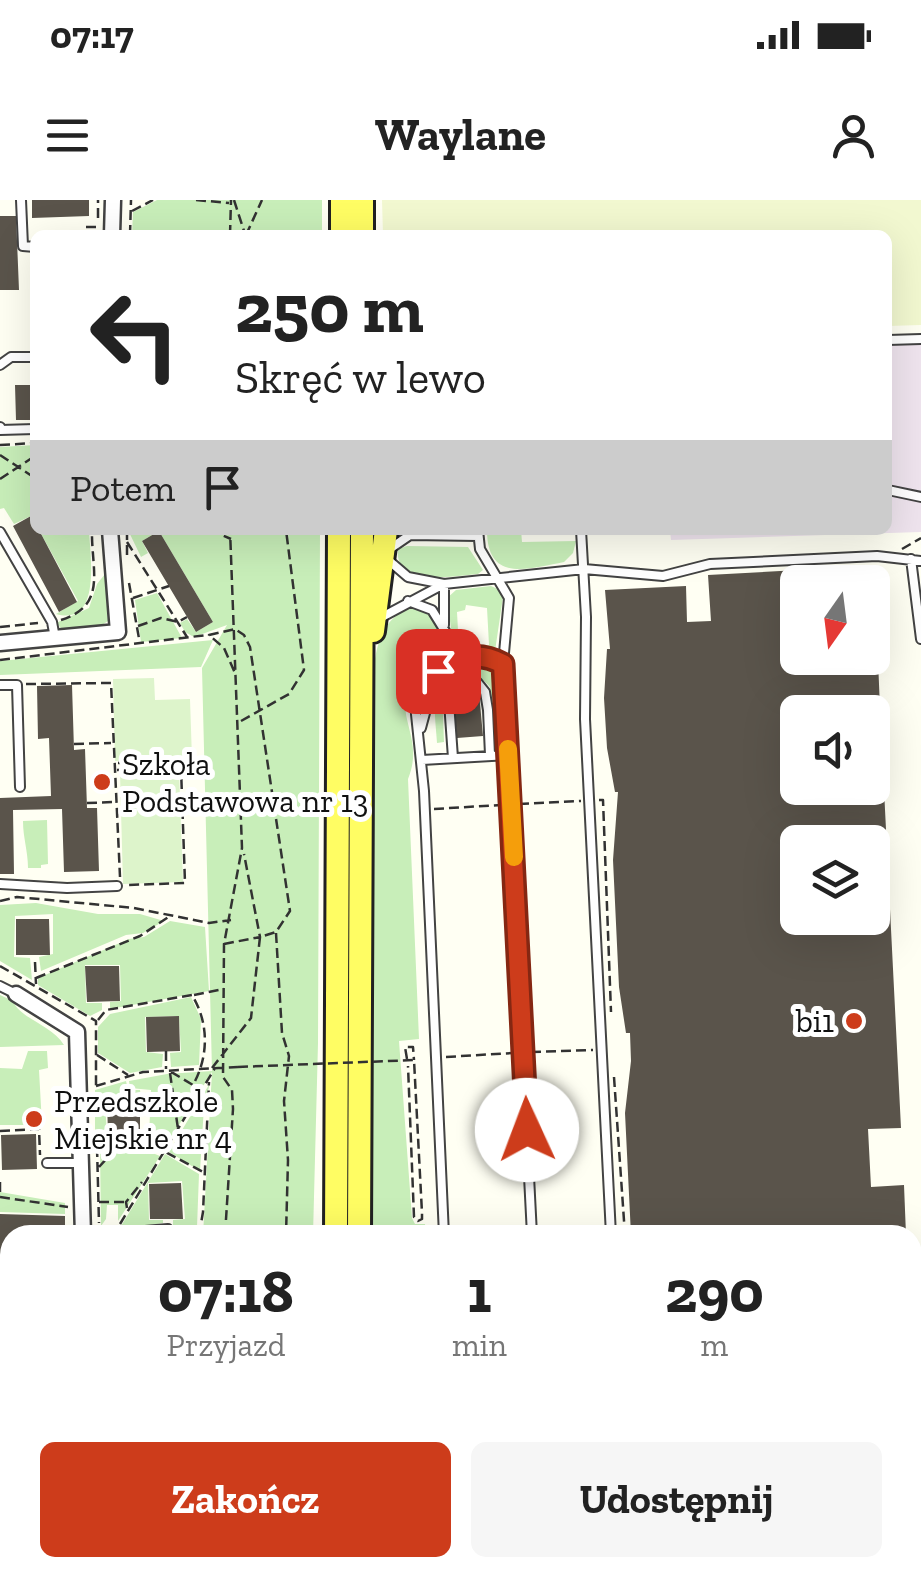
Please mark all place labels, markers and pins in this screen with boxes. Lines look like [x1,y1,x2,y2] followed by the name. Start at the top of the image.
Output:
[396,629,481,714] pin
[122,745,368,820] place label: Szkoła Podstawowa nr 13
[91,771,113,793] marker: Szkoła Podstawowa nr 13
[795,1002,834,1040] place label: bi1
[843,1010,865,1032] marker: bi1
[54,1082,232,1157] place label: Przedszkole Miejskie nr 4
[23,1108,45,1130] marker: Przedszkole Miejskie nr 4

